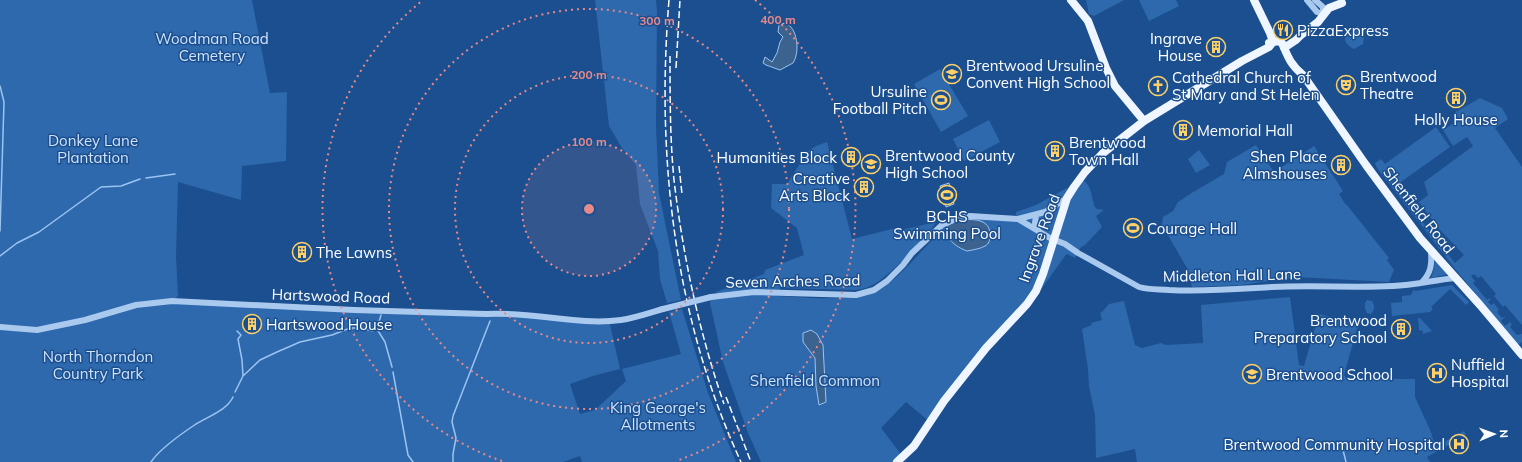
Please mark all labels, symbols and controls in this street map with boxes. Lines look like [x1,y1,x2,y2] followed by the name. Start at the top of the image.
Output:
[760,12,796,27] text: 400 m
[639,13,675,28] text: 300 m
[1272,19,1294,41] restaurant icon: PizzaExpress
[1297,21,1389,40] place label: PizzaExpress
[155,29,269,65] park label: Woodman Road Cemetery
[1150,29,1202,65] place label: Ingrave House
[1205,36,1227,58] building icon: Ingrave House
[966,56,1110,92] place label: Brentwood Ursuline Convent High School
[941,63,963,85] school or university icon: Brentwood Ursuline Convent High School
[571,67,607,82] text: 200 m
[1360,67,1437,103] place label: Brentwood Theatre
[1172,68,1320,104] place label: Cathedral Church of St Mary and St Helen
[1335,74,1357,96] theatre icon: Brentwood Theatre
[1147,75,1169,97] church icon: Cathedral Church of St Mary and St Helen
[833,82,927,118] place label: Ursuline Football Pitch
[1445,87,1467,109] building icon: Holly House
[930,89,952,111] sports icon: Ursuline Football Pitch
[1414,110,1498,129] place label: Holly House
[1172,119,1194,141] building icon: Memorial Hall
[1197,121,1293,140] place label: Memorial Hall
[48,131,138,167] park label: Donkey Lane Plantation
[1069,133,1146,169] place label: Brentwood Town Hall
[571,134,607,149] text: 100 m
[1044,140,1066,162] building icon: Brentwood Town Hall
[840,146,862,168] building icon: Humanities Block
[885,146,1015,182] place label: Brentwood County High School
[1243,147,1327,183] place label: Shen Place Almshouses
[717,148,837,167] place label: Humanities Block
[860,153,882,175] school or university icon: Brentwood County High School
[1330,154,1352,176] building icon: Shen Place Almshouses
[1379,163,1459,257] street label: Shenfield Road
[779,169,850,205] place label: Creative Arts Block
[853,176,875,198] building icon: Creative Arts Block
[936,184,958,206] sports icon: BCHS Swimming Pool
[1014,191,1064,285] street label: Ingrave Road
[582,202,596,216] centre of rings
[893,207,1001,243] place label: BCHS Swimming Pool
[1122,217,1144,239] sports icon: Courage Hall
[1147,219,1237,238] place label: Courage Hall
[291,241,313,263] building icon: The Lawns
[316,243,392,262] place label: The Lawns
[1163,264,1301,286] street label: Middleton Hall Lane
[725,270,861,292] street label: Seven Arches Road
[271,284,391,308] street label: Hartswood Road
[1254,311,1387,347] place label: Brentwood Preparatory School
[241,313,263,335] building icon: Hartswood House
[266,315,392,334] place label: Hartswood House
[1390,318,1412,340] building icon: Brentwood Preparatory School
[43,347,153,383] park label: North Thorndon Country Park
[1451,355,1509,391] place label: Nuffield Hospital
[1426,362,1448,384] hospital icon: Nuffield Hospital
[1241,363,1263,385] school or university icon: Brentwood School
[1266,365,1393,384] place label: Brentwood School
[750,371,880,390] park label: Shenfield Common
[610,398,706,434] park label: King George's Allotments
[1474,414,1514,454] north arrow
[1497,429,1511,438] text: N
[1448,433,1470,455] hospital icon: Brentwood Community Hospital
[1223,435,1445,454] place label: Brentwood Community Hospital

